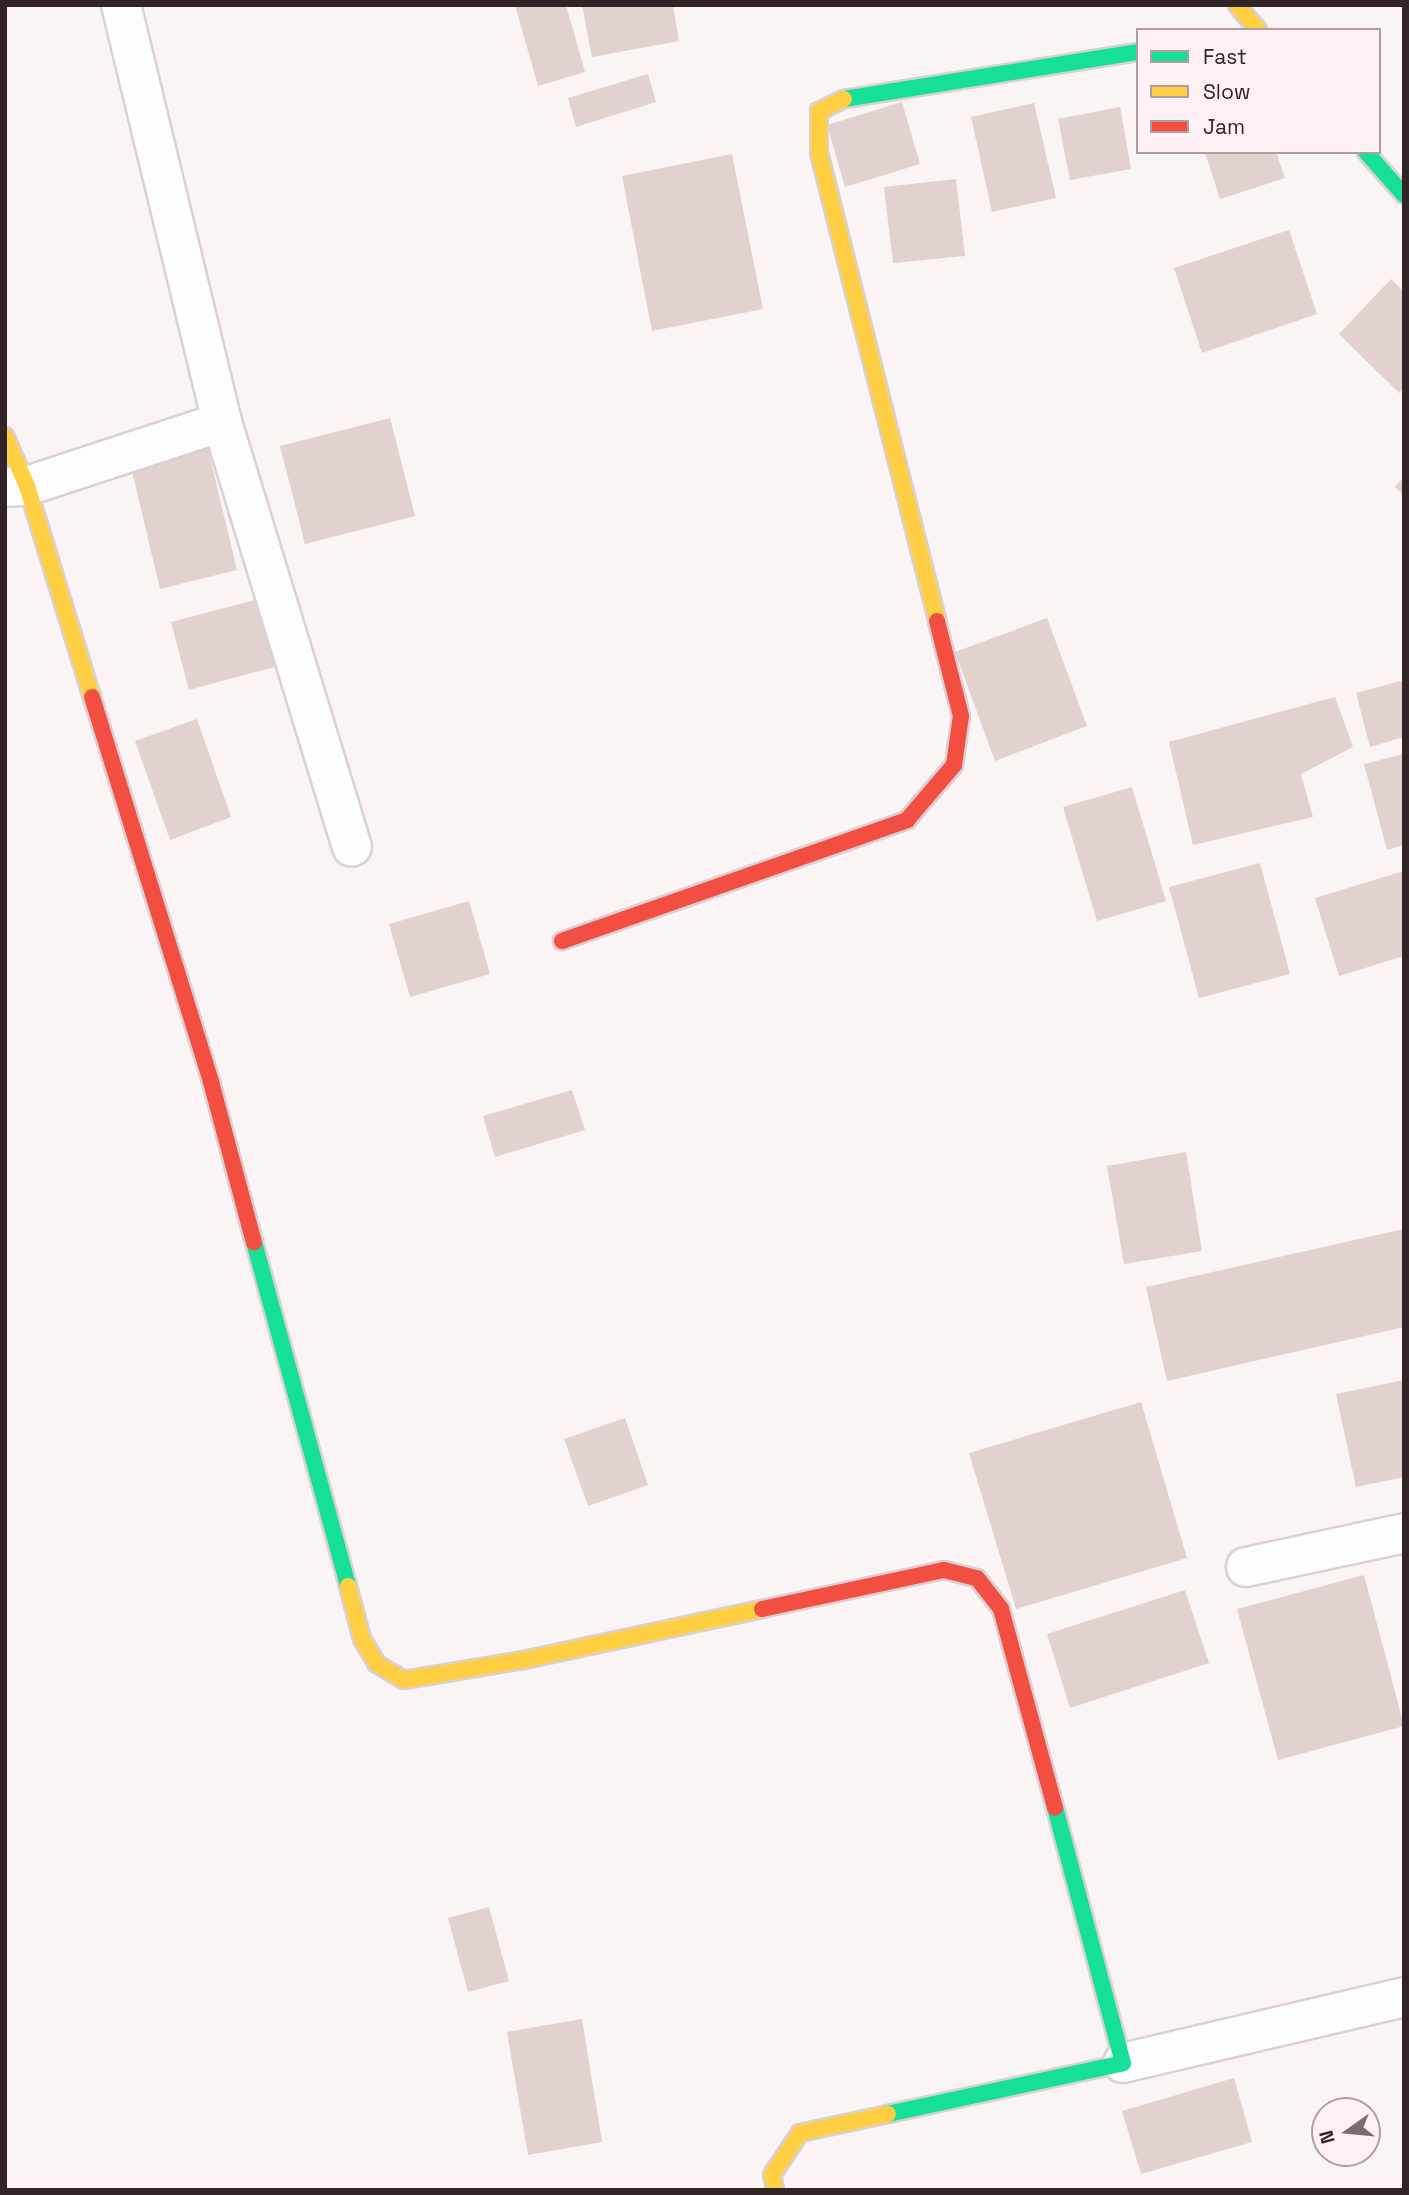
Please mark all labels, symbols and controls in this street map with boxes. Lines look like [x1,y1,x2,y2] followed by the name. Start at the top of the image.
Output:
[1136,28,1381,154] legend
[1203,43,1247,70] text: Fast
[1203,78,1251,105] text: Slow
[1203,113,1245,140] text: Jam
[1311,2097,1381,2167] north arrow
[1313,2128,1341,2146] text: N

